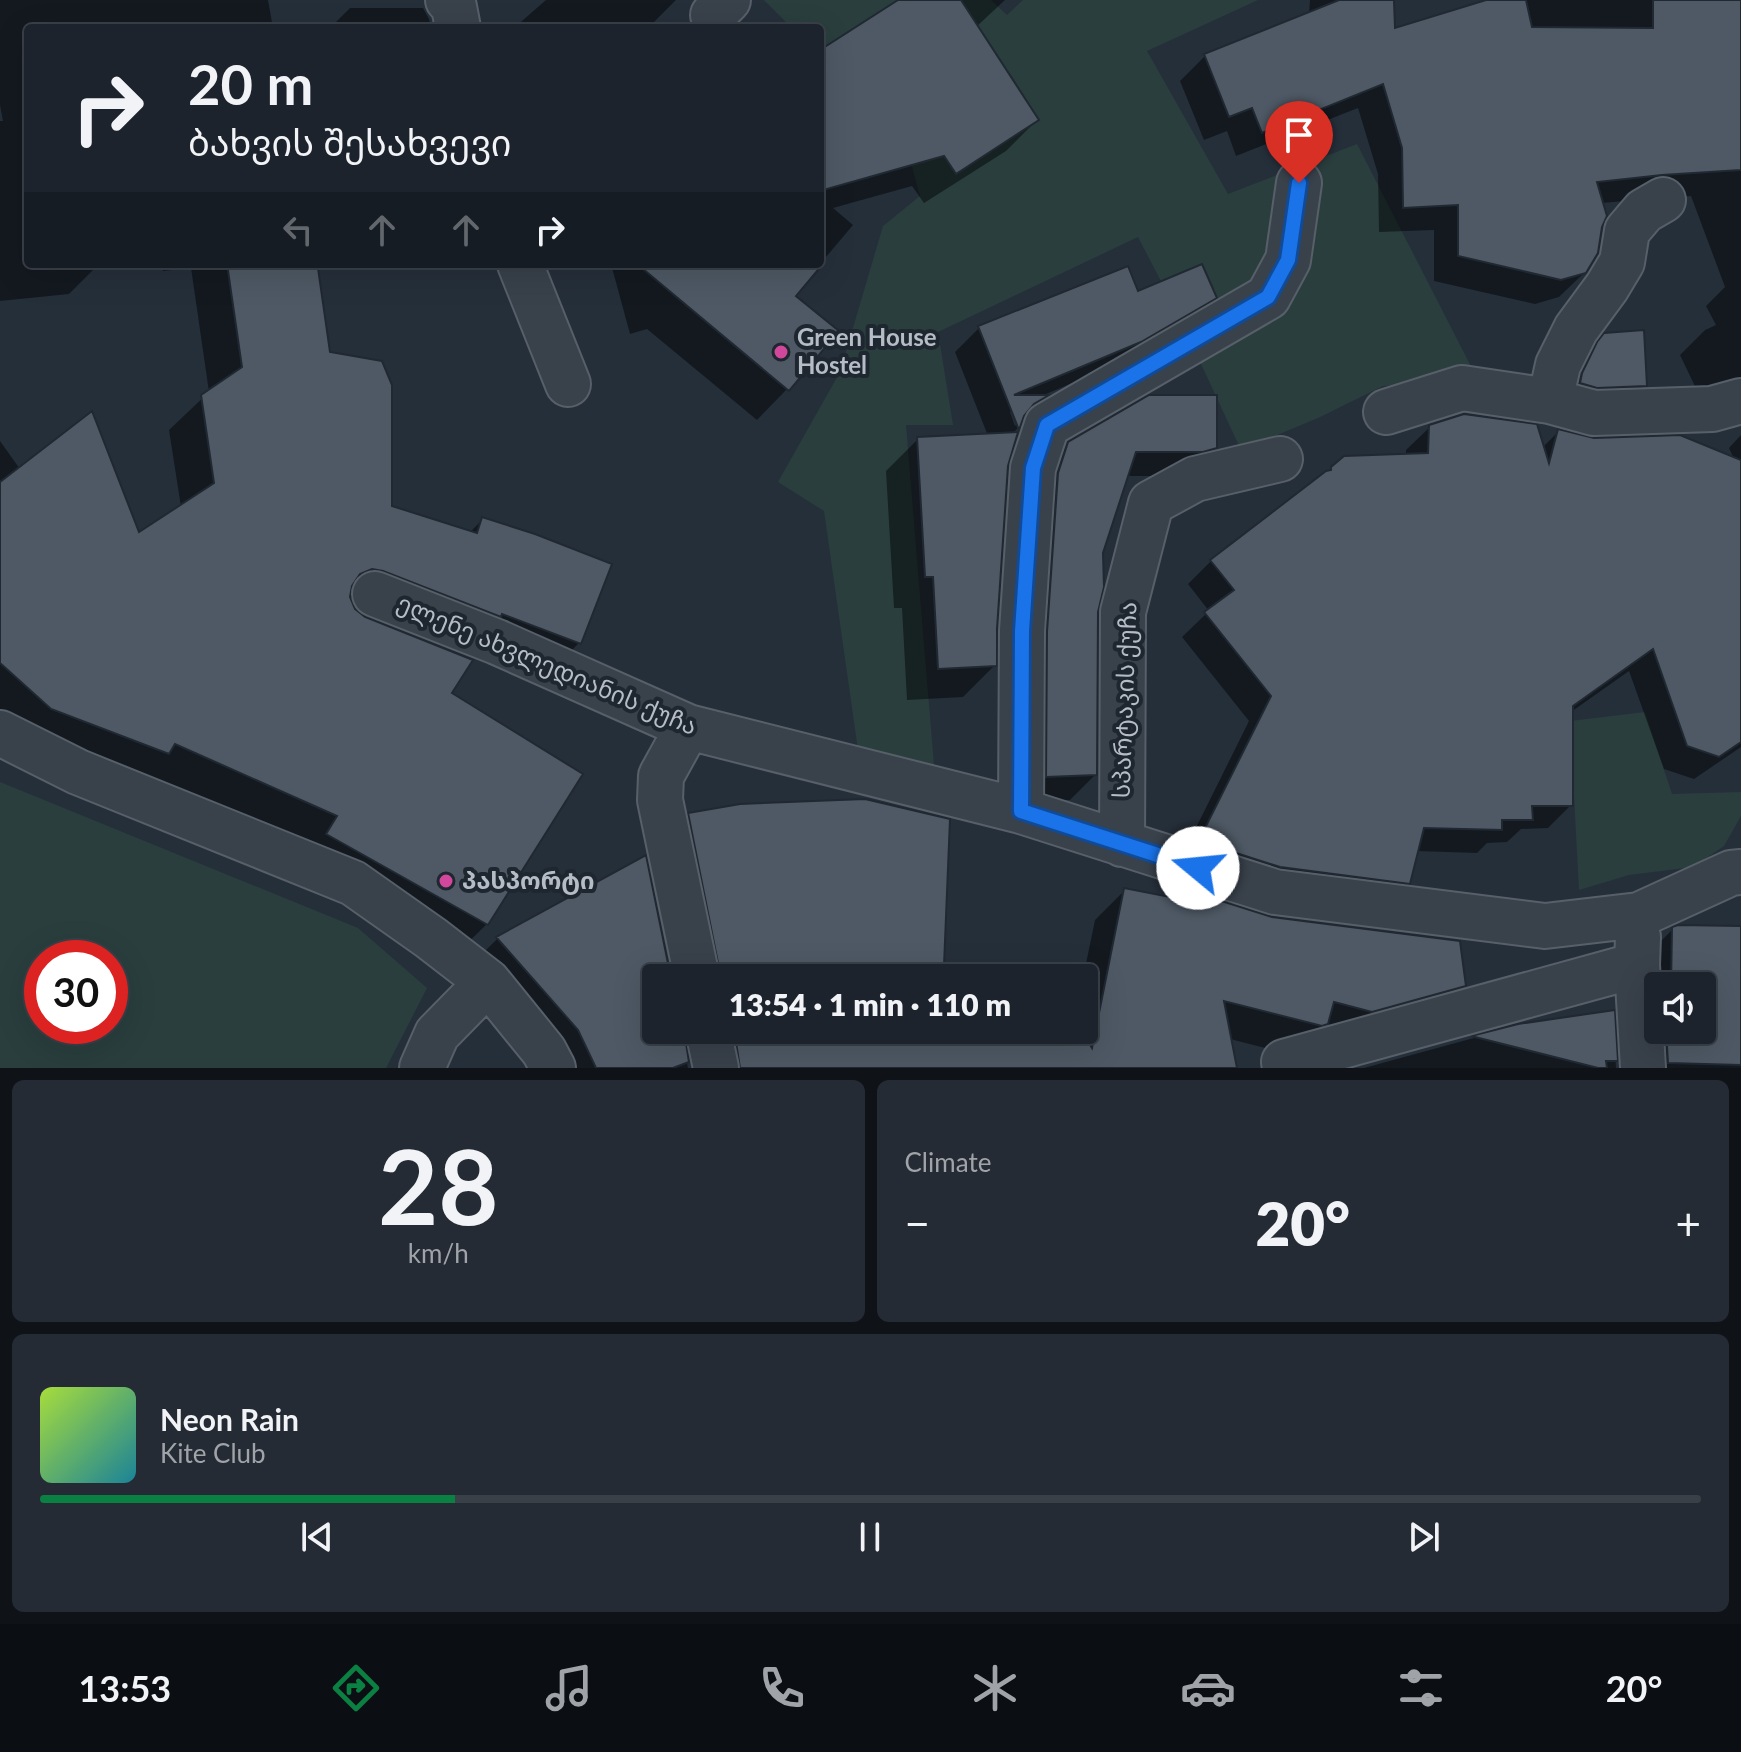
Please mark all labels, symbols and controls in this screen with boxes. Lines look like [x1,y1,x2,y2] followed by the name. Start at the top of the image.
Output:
[188,50,313,117] text: 20 m
[56,56,160,160] icon: right
[1265,101,1333,183] pin
[1277,113,1321,157] icon: arrive
[188,120,511,164] text: ბახვის შესახვევი
[276,208,320,252] icon: left
[360,208,404,252] icon: ahead
[444,208,488,252] icon: ahead
[528,208,572,252] icon: right
[797,322,937,379] place label: Green House Hostel
[772,343,790,361] marker: Green House Hostel
[393,587,702,741] street label: ელენე ახვლედიანის ქუჩა
[1106,601,1142,799] street label: სპარტაკის ქუჩა
[1156,826,1240,910] position arrow
[462,865,595,895] place label: პასპორტი
[437,872,455,890] marker: პასპორტი
[24,940,128,1044] speed limit sign: 30
[1644,972,1716,1044] map controls
[1644,972,1716,1044] button: sound
[729,986,1011,1022] text: 13:54 · 1 min · 110 m
[378,1122,499,1247] text: 28
[905,1146,991,1178] text: Climate
[1255,1187,1350,1259] text: 20°
[905,1197,930,1249] text: −
[1675,1197,1701,1249] text: +
[408,1237,469,1269] text: km/h
[160,1401,299,1437] text: Neon Rain
[160,1437,266,1469] text: Kite Club
[295,1515,339,1559] icon: previous
[848,1515,892,1559] icon: pause
[1402,1515,1446,1559] icon: next
[328,1660,384,1716] icon: directions
[541,1660,597,1716] icon: music
[754,1660,810,1716] icon: phone
[967,1660,1023,1716] icon: climate
[1180,1660,1236,1716] icon: car
[1393,1660,1449,1716] icon: filters
[78,1666,171,1710] text: 13:53
[1606,1666,1662,1710] text: 20°

